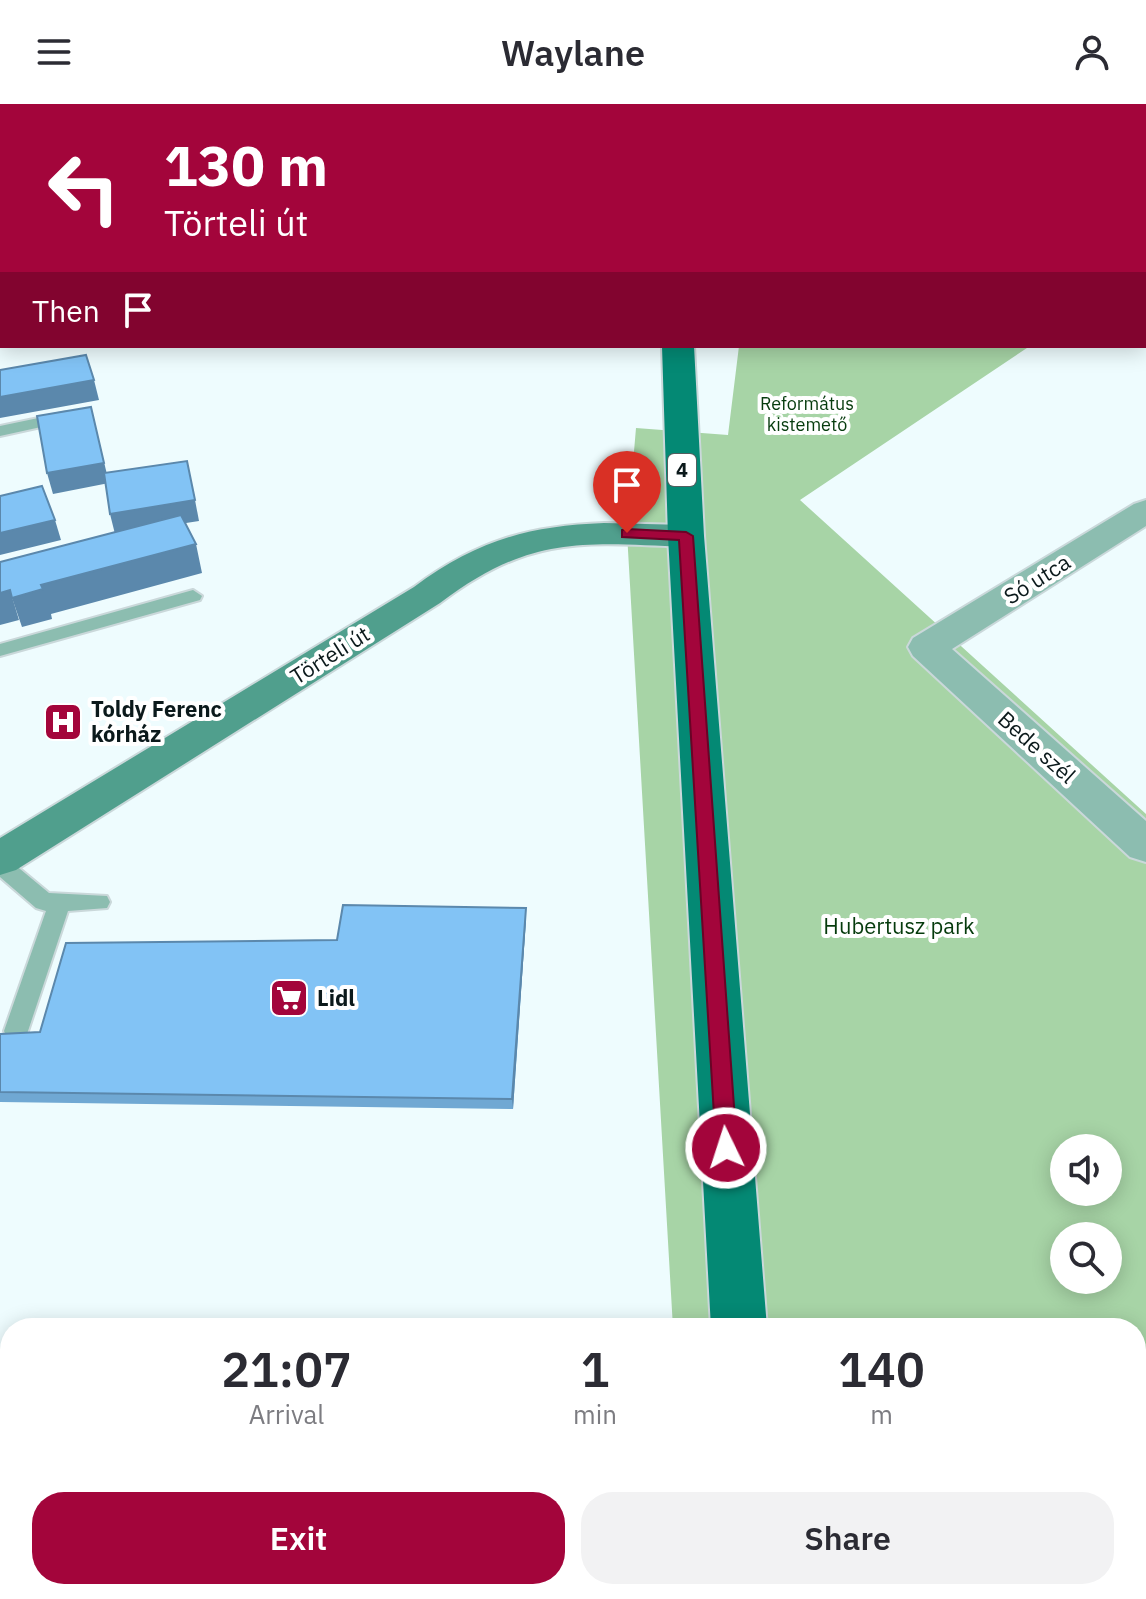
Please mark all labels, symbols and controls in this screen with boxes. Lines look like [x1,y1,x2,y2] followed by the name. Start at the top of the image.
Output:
[501,29,645,76] text: Waylane
[32,30,76,74] icon: menu
[1070,30,1114,74] icon: person
[164,129,328,201] text: 130 m
[32,136,136,240] icon: left
[164,199,308,246] text: Törteli út
[116,288,160,332] icon: arrive
[32,291,100,330] text: Then
[760,392,854,436] park label: Református kistemető
[593,451,661,533] pin
[668,454,696,486] road number: 4
[605,463,649,507] icon: arrive
[998,547,1076,610] street label: Só utca
[285,619,375,690] street label: Törteli út
[91,694,222,748] place label: Toldy Ferenc kórház
[42,701,84,743] hospital icon: Toldy Ferenc kórház
[992,704,1082,789] street label: Bede szél
[823,911,975,940] park label: Hubertusz park
[268,977,310,1019] supermarket icon: Lidl
[317,983,355,1012] place label: Lidl
[684,1106,768,1190] position arrow
[1050,1134,1122,1294] map controls
[1050,1134,1122,1206] button: sound
[1050,1222,1122,1294] button: search
[221,1338,352,1400] text: 21:07
[581,1338,609,1400] text: 1
[838,1338,925,1400] text: 140
[249,1397,324,1431] text: Arrival
[573,1397,617,1431] text: min
[870,1397,893,1431] text: m
[32,1492,565,1584] button: Exit
[581,1492,1114,1584] button: Share

